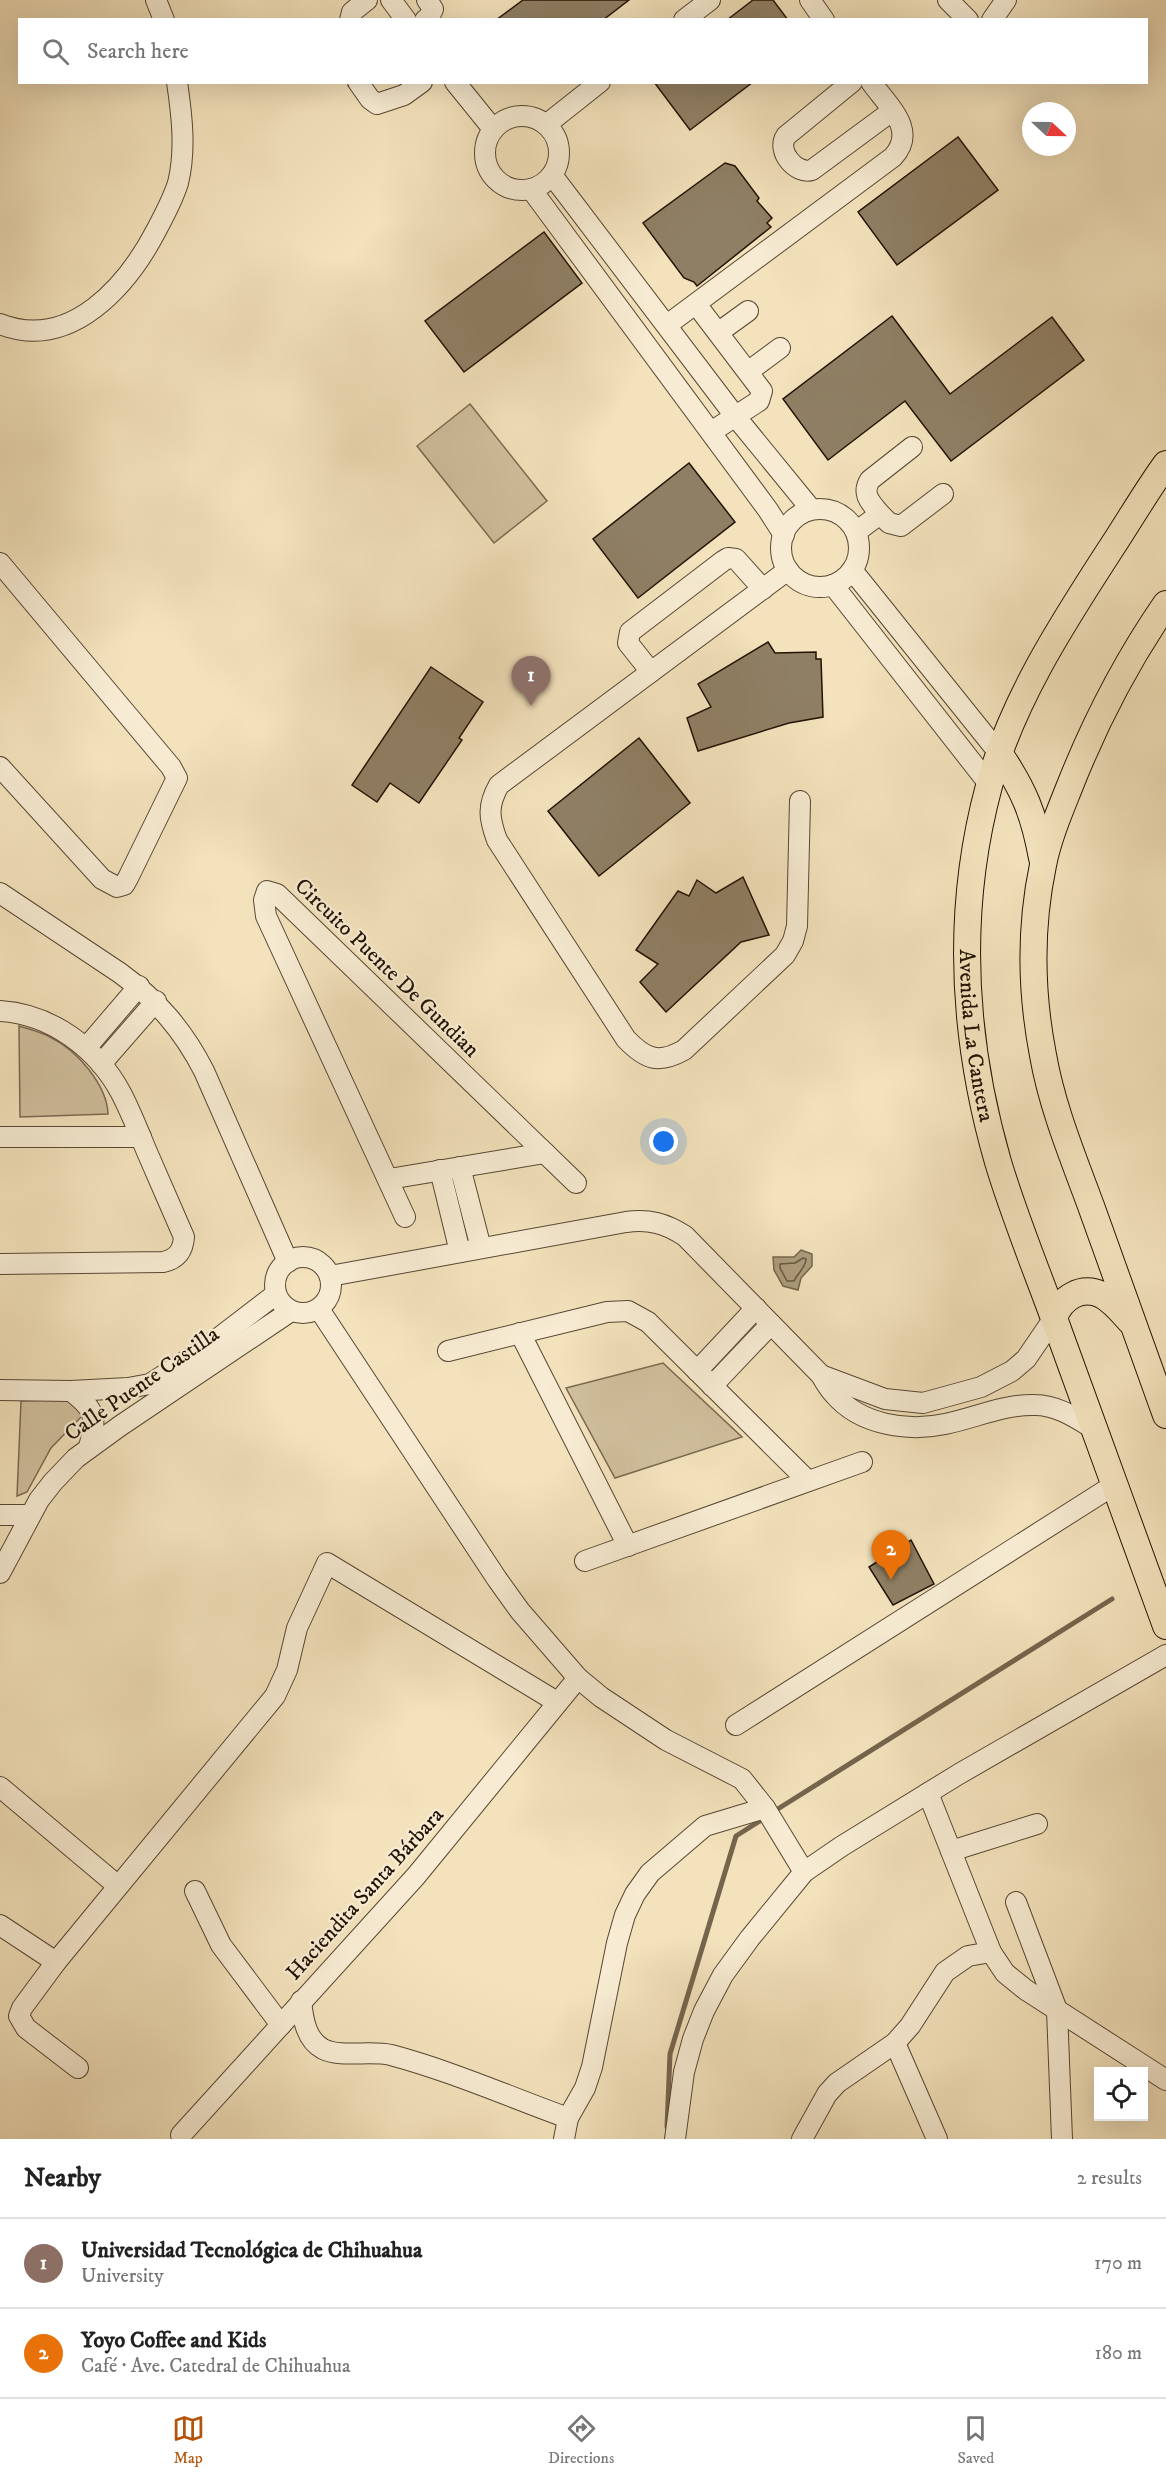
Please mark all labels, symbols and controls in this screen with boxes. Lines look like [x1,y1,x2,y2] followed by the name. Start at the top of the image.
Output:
[18,18,1148,84] search box
[39,35,72,68] icon: search
[87,38,189,65] text: Search here
[1022,102,1076,156] north arrow
[512,656,550,706] pin: 1
[289,873,485,1064] street label: Circuito Puente De Gundian
[953,949,1001,1125] street label: Avenida La Cantera
[649,1127,678,1156] your location
[60,1320,225,1447] street label: Calle Puente Castilla
[872,1530,910,1580] pin: 2
[280,1802,450,1986] street label: Haciendita Santa Bárbara
[1094,2067,1148,2121] map controls
[1094,2067,1148,2121] button: locate
[24,2162,101,2195] text: Nearby
[1077,2166,1142,2191] text: 2 results
[81,2237,422,2264] text: Universidad Tecnológica de Chihuahua
[40,2251,47,2276] text: 1
[1094,2251,1142,2276] text: 170 m
[81,2264,164,2289] text: University
[81,2327,266,2354] text: Yoyo Coffee and Kids
[39,2341,48,2366] text: 2
[1095,2341,1142,2366] text: 180 m
[81,2354,350,2379] text: Café · Ave. Catedral de Chihuahua
[172,2412,205,2468] tab: Map
[548,2412,614,2468] tab: Directions
[958,2412,994,2468] tab: Saved

